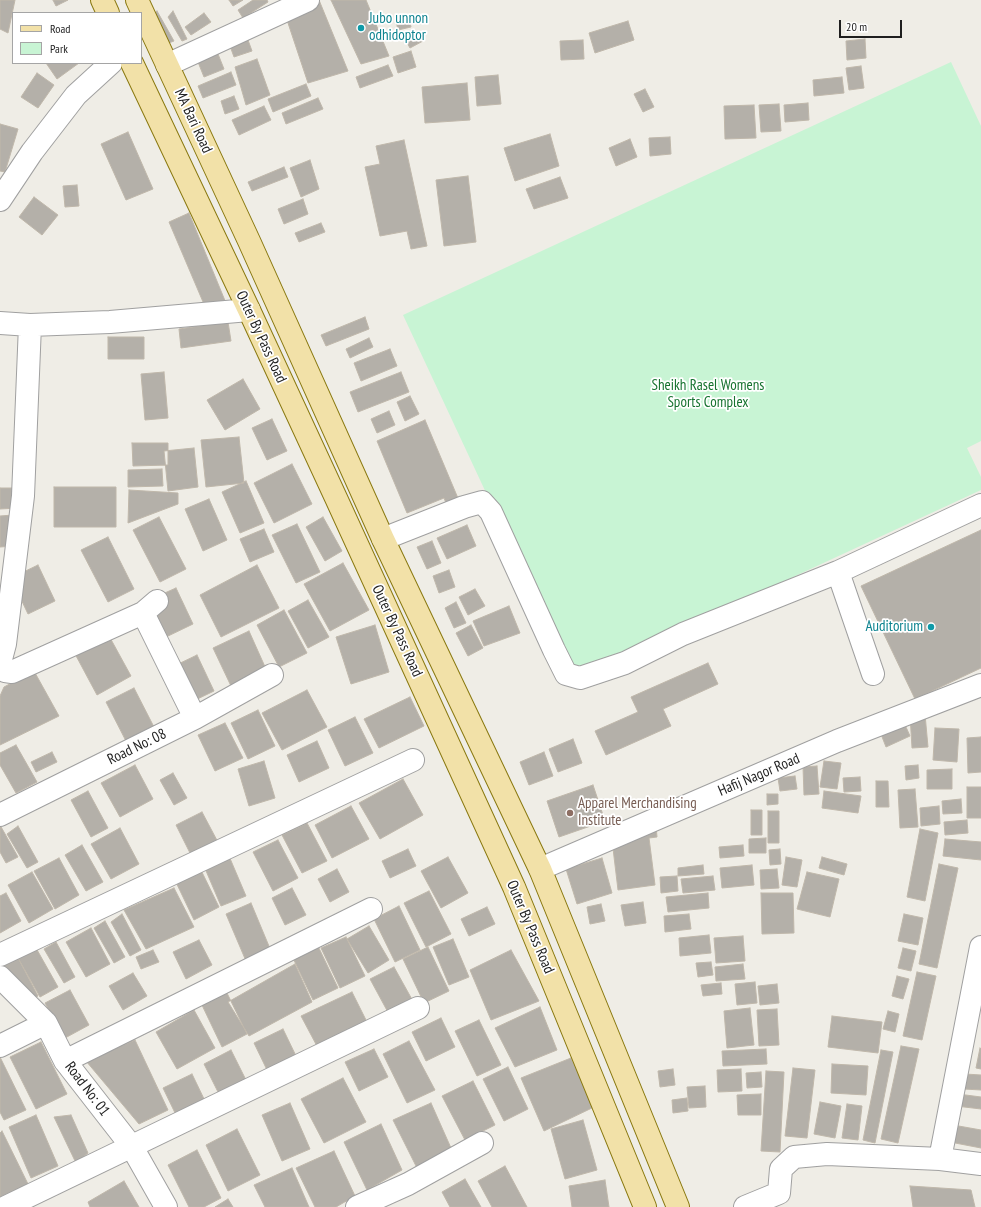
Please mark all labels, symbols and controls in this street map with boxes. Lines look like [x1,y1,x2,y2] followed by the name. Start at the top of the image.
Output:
[369,10,428,45] place label: Jubo unnon odhidoptor
[12,12,142,64] legend
[841,12,904,38] scale bar
[846,19,867,34] text: 20 m
[50,21,70,36] text: Road
[356,23,366,33] marker: Jubo unnon odhidoptor
[50,41,68,56] text: Park
[170,86,216,156] street label: MA Bari Road
[232,288,290,386] street label: Outer By Pass Road
[652,377,764,412] park label: Sheikh Rasel Womens Sports Complex
[368,582,426,680] street label: Outer By Pass Road
[866,618,923,636] place label: Auditorium
[926,622,936,632] marker: Auditorium
[105,725,169,769] street label: Road No: 08
[715,750,803,800] street label: Hafij Nagor Road
[578,795,697,830] place label: Apparel Merchandising Institute
[565,808,575,818] marker: Apparel Merchandising Institute
[502,878,558,976] street label: Outer By Pass Road
[61,1058,113,1120] street label: Road No: 01

